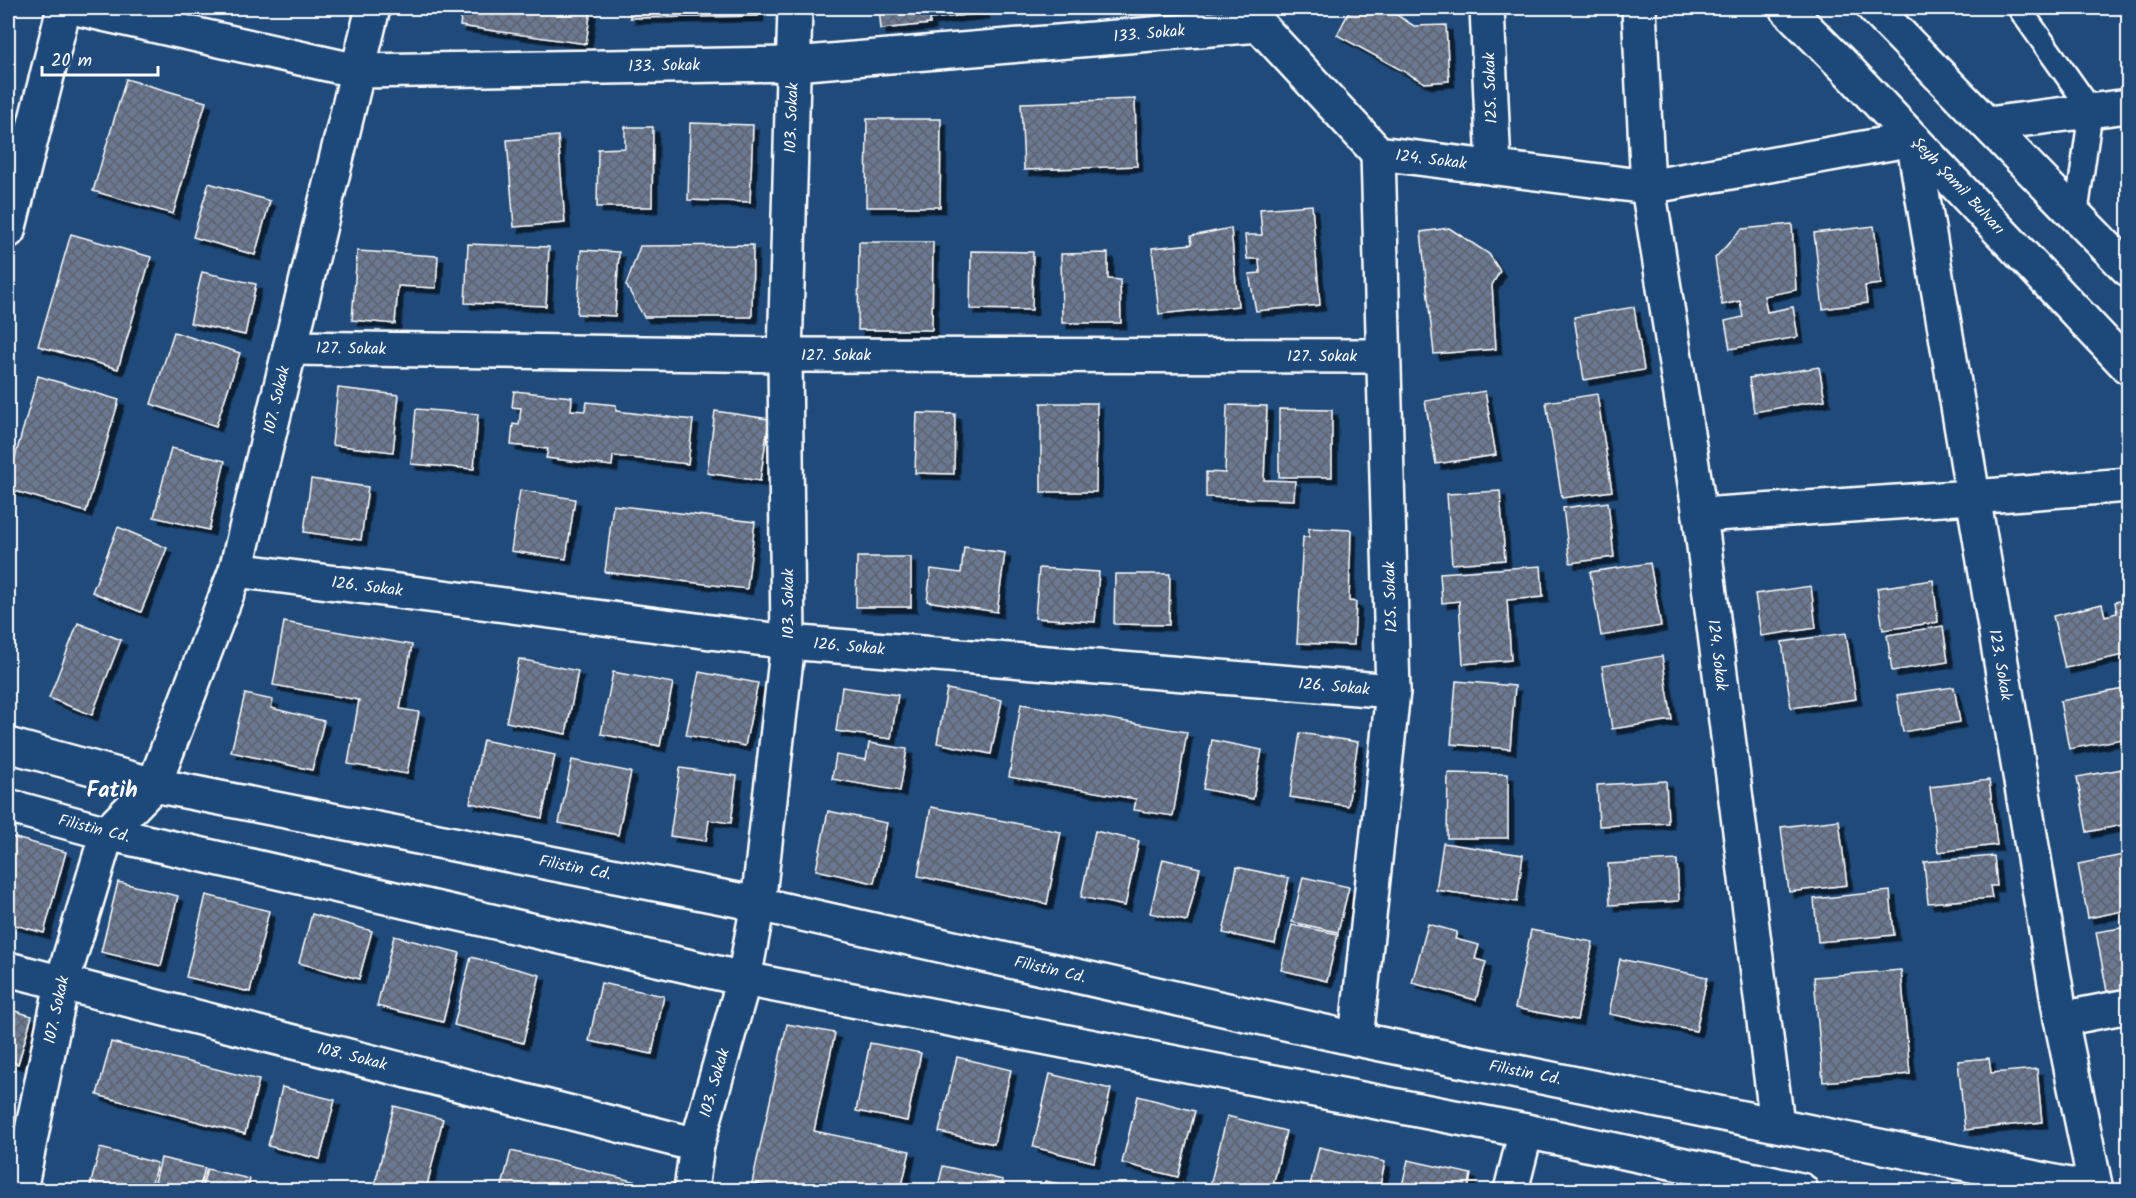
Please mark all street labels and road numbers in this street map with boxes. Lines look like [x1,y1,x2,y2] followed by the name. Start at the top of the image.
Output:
[1112,18,1186,50] street label: 133. Sokak
[1477,51,1505,124] street label: 125. Sokak
[628,53,701,79] street label: 133. Sokak
[778,82,806,154] street label: 103. Sokak
[1906,131,2010,241] street label: Şeyh Şamil Bulvarı
[1394,143,1469,177] street label: 124. Sokak
[316,336,387,362] street label: 127. Sokak
[801,343,872,368] street label: 127. Sokak
[1287,344,1358,369] street label: 127. Sokak
[257,363,297,436] street label: 107. Sokak
[1377,560,1405,633] street label: 125. Sokak
[776,568,801,639] street label: 103. Sokak
[330,570,405,604] street label: 126. Sokak
[1700,618,1734,693] street label: 124. Sokak
[1981,627,2019,703] street label: 123. Sokak
[812,631,886,663] street label: 126. Sokak
[1297,671,1371,703] street label: 126. Sokak
[56,808,132,850] street label: Filistin Cd.
[537,849,613,887] street label: Filistin Cd.
[1012,950,1088,990] street label: Filistin Cd.
[38,973,76,1046] street label: 107. Sokak
[314,1036,390,1078] street label: 108. Sokak
[693,1045,737,1120] street label: 103. Sokak
[1487,1054,1563,1092] street label: Filistin Cd.

